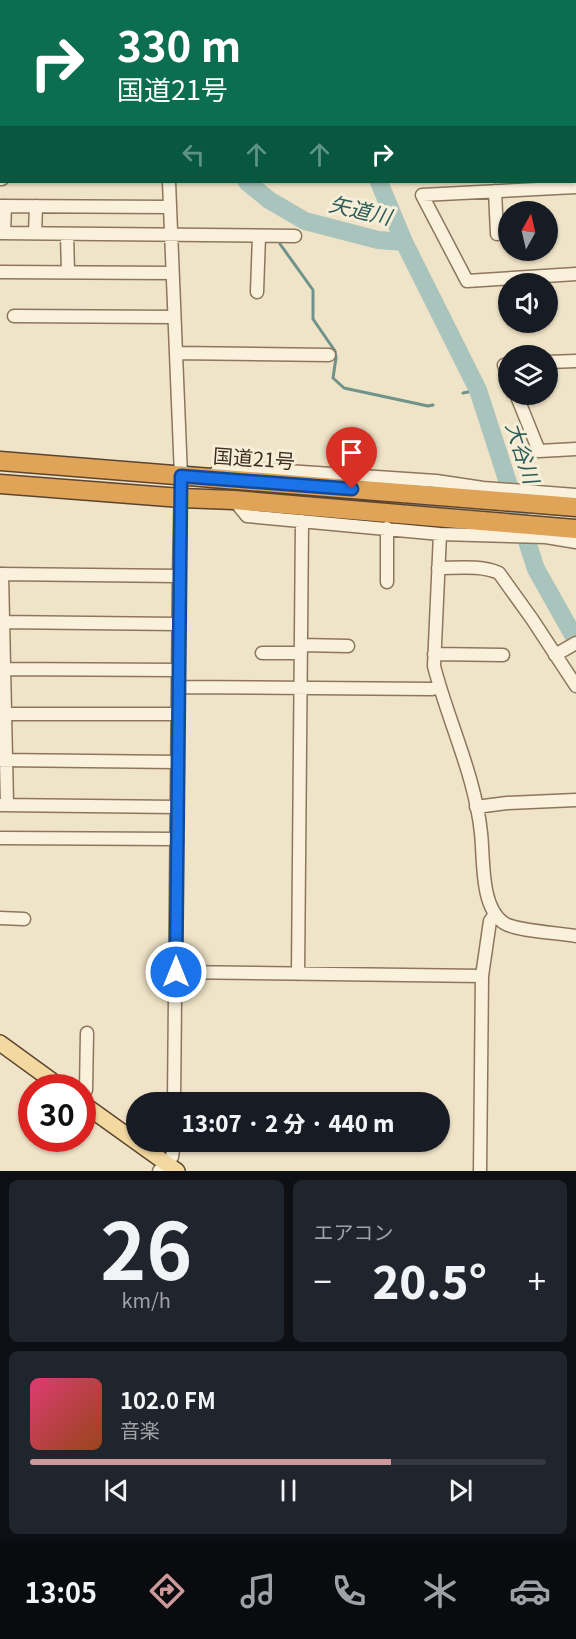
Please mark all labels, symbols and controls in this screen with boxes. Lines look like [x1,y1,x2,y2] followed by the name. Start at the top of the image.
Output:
[117,13,241,74] text: 330 m
[18,24,96,102] icon: right
[117,69,228,108] text: 国道21号
[177,138,210,171] icon: left
[240,138,273,171] icon: ahead
[303,138,336,171] icon: ahead
[366,138,399,171] icon: right
[326,187,396,231] water label: 矢道川
[498,201,558,261] north arrow
[498,201,558,405] map controls
[498,273,558,333] button: sound
[498,345,558,405] button: layers
[500,418,549,489] water label: 大谷川
[326,427,377,489] pin
[335,436,368,469] icon: arrive
[212,440,296,475] street label: 国道21号
[144,940,208,1004] position arrow
[18,1074,96,1152] speed limit sign: 30
[182,1106,394,1138] text: 13:07 · 2 分 · 440 m
[100,1190,192,1302] text: 26
[314,1217,394,1246] text: エアコン
[372,1247,487,1312] text: 20.5°
[314,1256,332,1304] text: −
[528,1256,546,1304] text: +
[121,1285,171,1314] text: km/h
[120,1383,216,1415] text: 102.0 FM
[120,1415,160,1444] text: 音楽
[100,1474,133,1507] icon: previous
[272,1474,305,1507] icon: pause
[444,1474,477,1507] icon: next
[146,1570,188,1612] icon: directions
[237,1570,279,1612] icon: music
[328,1570,370,1612] icon: phone
[419,1570,461,1612] icon: climate
[509,1570,551,1612] icon: car
[24,1572,97,1611] text: 13:05

